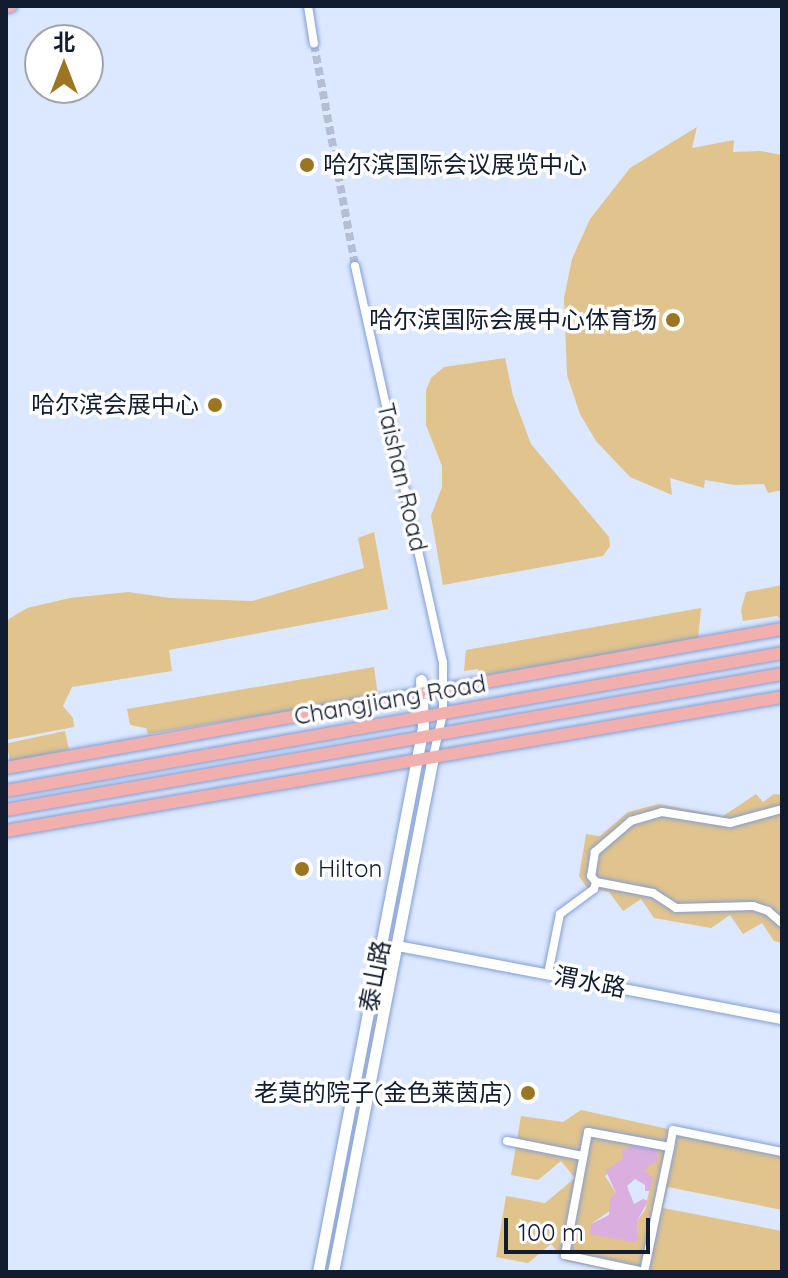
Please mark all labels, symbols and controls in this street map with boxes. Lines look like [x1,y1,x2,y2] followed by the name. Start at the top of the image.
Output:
[24,24,104,104] north arrow
[53,28,75,56] text: 北
[323,151,587,179] place label: 哈尔滨国际会议展览中心
[298,156,316,174] marker: 哈尔滨国际会议展览中心
[369,306,657,334] place label: 哈尔滨国际会展中心体育场
[664,311,682,329] marker: 哈尔滨国际会展中心体育场
[31,391,199,419] place label: 哈尔滨会展中心
[206,396,224,414] marker: 哈尔滨会展中心
[371,400,433,554] street label: Taishan Road
[292,669,488,731] street label: Changjiang Road
[318,855,382,883] place label: Hilton
[293,860,311,878] marker: Hilton
[354,938,396,1014] street label: 泰山路
[552,961,628,1003] street label: 渭水路
[254,1079,512,1107] place label: 老莫的院子(金色莱茵店)
[519,1084,537,1102] marker: 老莫的院子(金色莱茵店)
[508,1202,654,1252] scale bar
[518,1217,584,1247] text: 100 m

